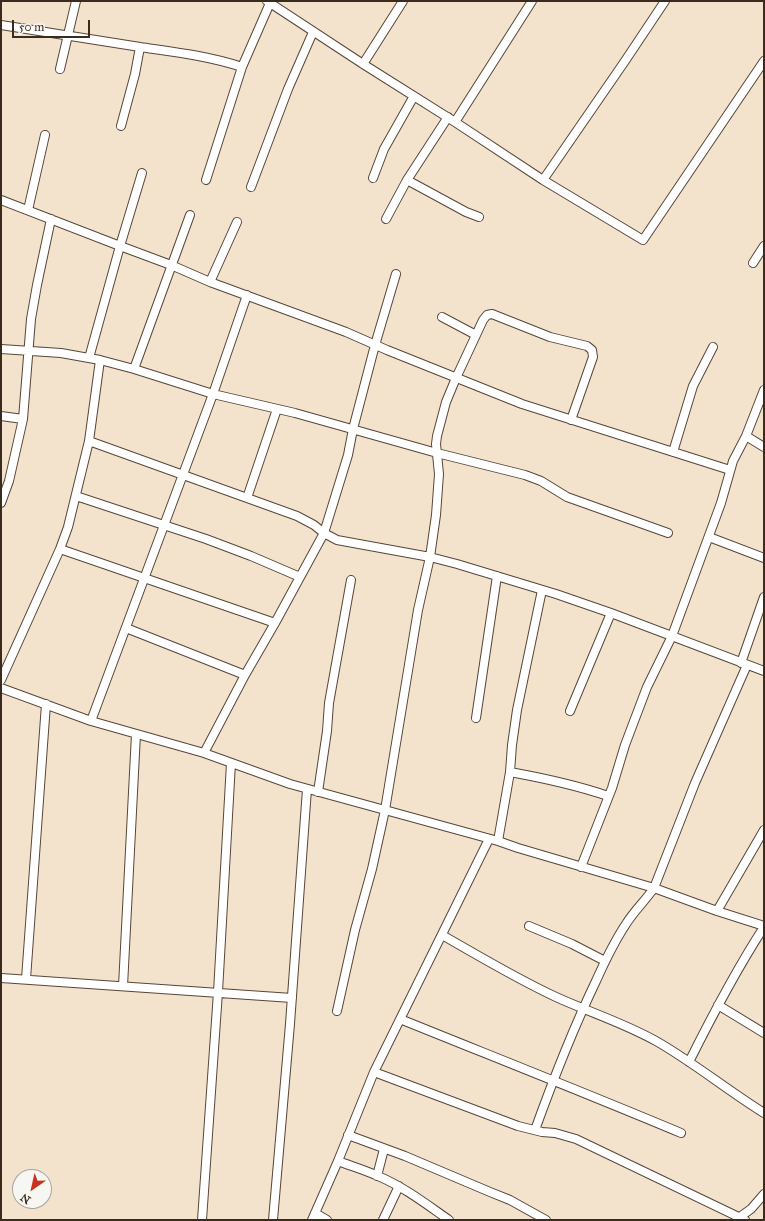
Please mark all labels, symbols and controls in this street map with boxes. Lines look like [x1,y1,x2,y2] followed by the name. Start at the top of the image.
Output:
[14,12,92,38] scale bar
[19,20,44,34] text: 50 m
[12,1169,52,1209] north arrow
[18,1191,33,1207] text: N

